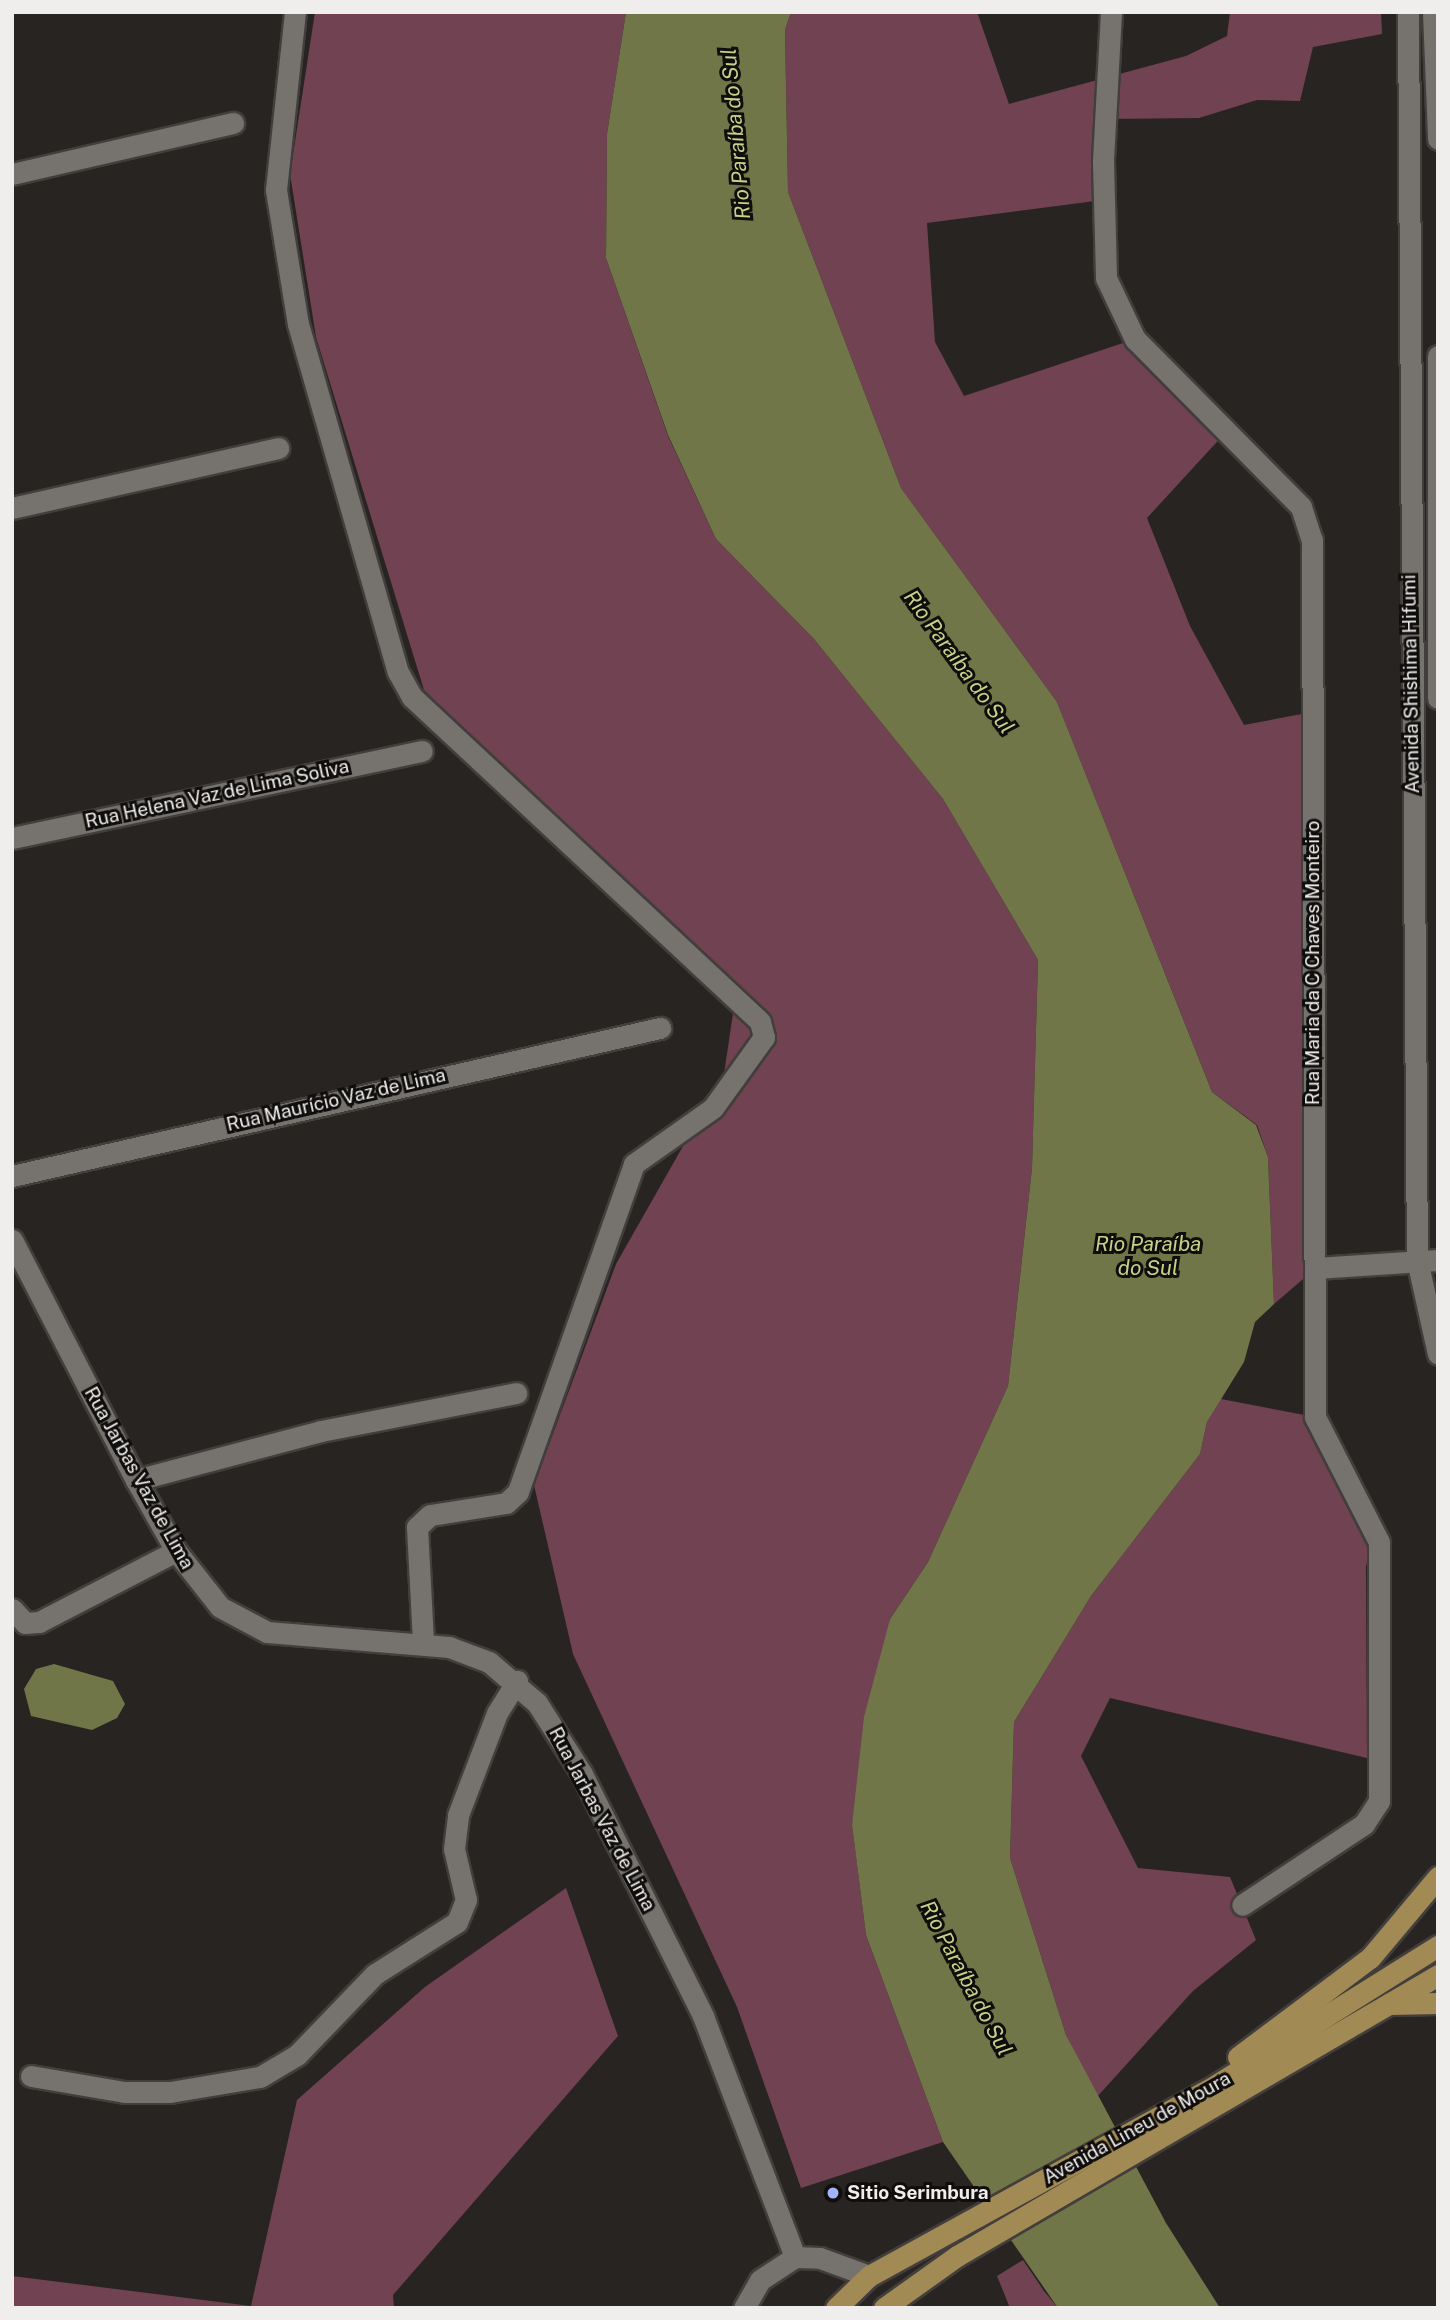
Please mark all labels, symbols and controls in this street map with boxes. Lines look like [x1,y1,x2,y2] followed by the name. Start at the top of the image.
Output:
[716,47,756,221] water label: Rio Paraíba do Sul
[1398,574,1424,794] street label: Avenida Shishima Hifumi
[898,585,1020,739] water label: Rio Paraíba do Sul
[83,755,351,833] street label: Rua Helena Vaz de Lima Soliva
[1302,821,1324,1105] street label: Rua Maria da C Chaves Monteiro
[224,1064,448,1136] street label: Rua Maurício Vaz de Lima
[1095,1231,1201,1281] water label: Rio Paraíba do Sul
[79,1383,199,1573] street label: Rua Jarbas Vaz de Lima
[544,1723,660,1915] street label: Rua Jarbas Vaz de Lima
[915,1896,1017,2060] water label: Rio Paraíba do Sul
[1039,2067,1235,2189] street label: Avenida Lineu de Moura
[847,2182,989,2204] place label: Sitio Serimbura
[825,2185,841,2201] marker: Sitio Serimbura

